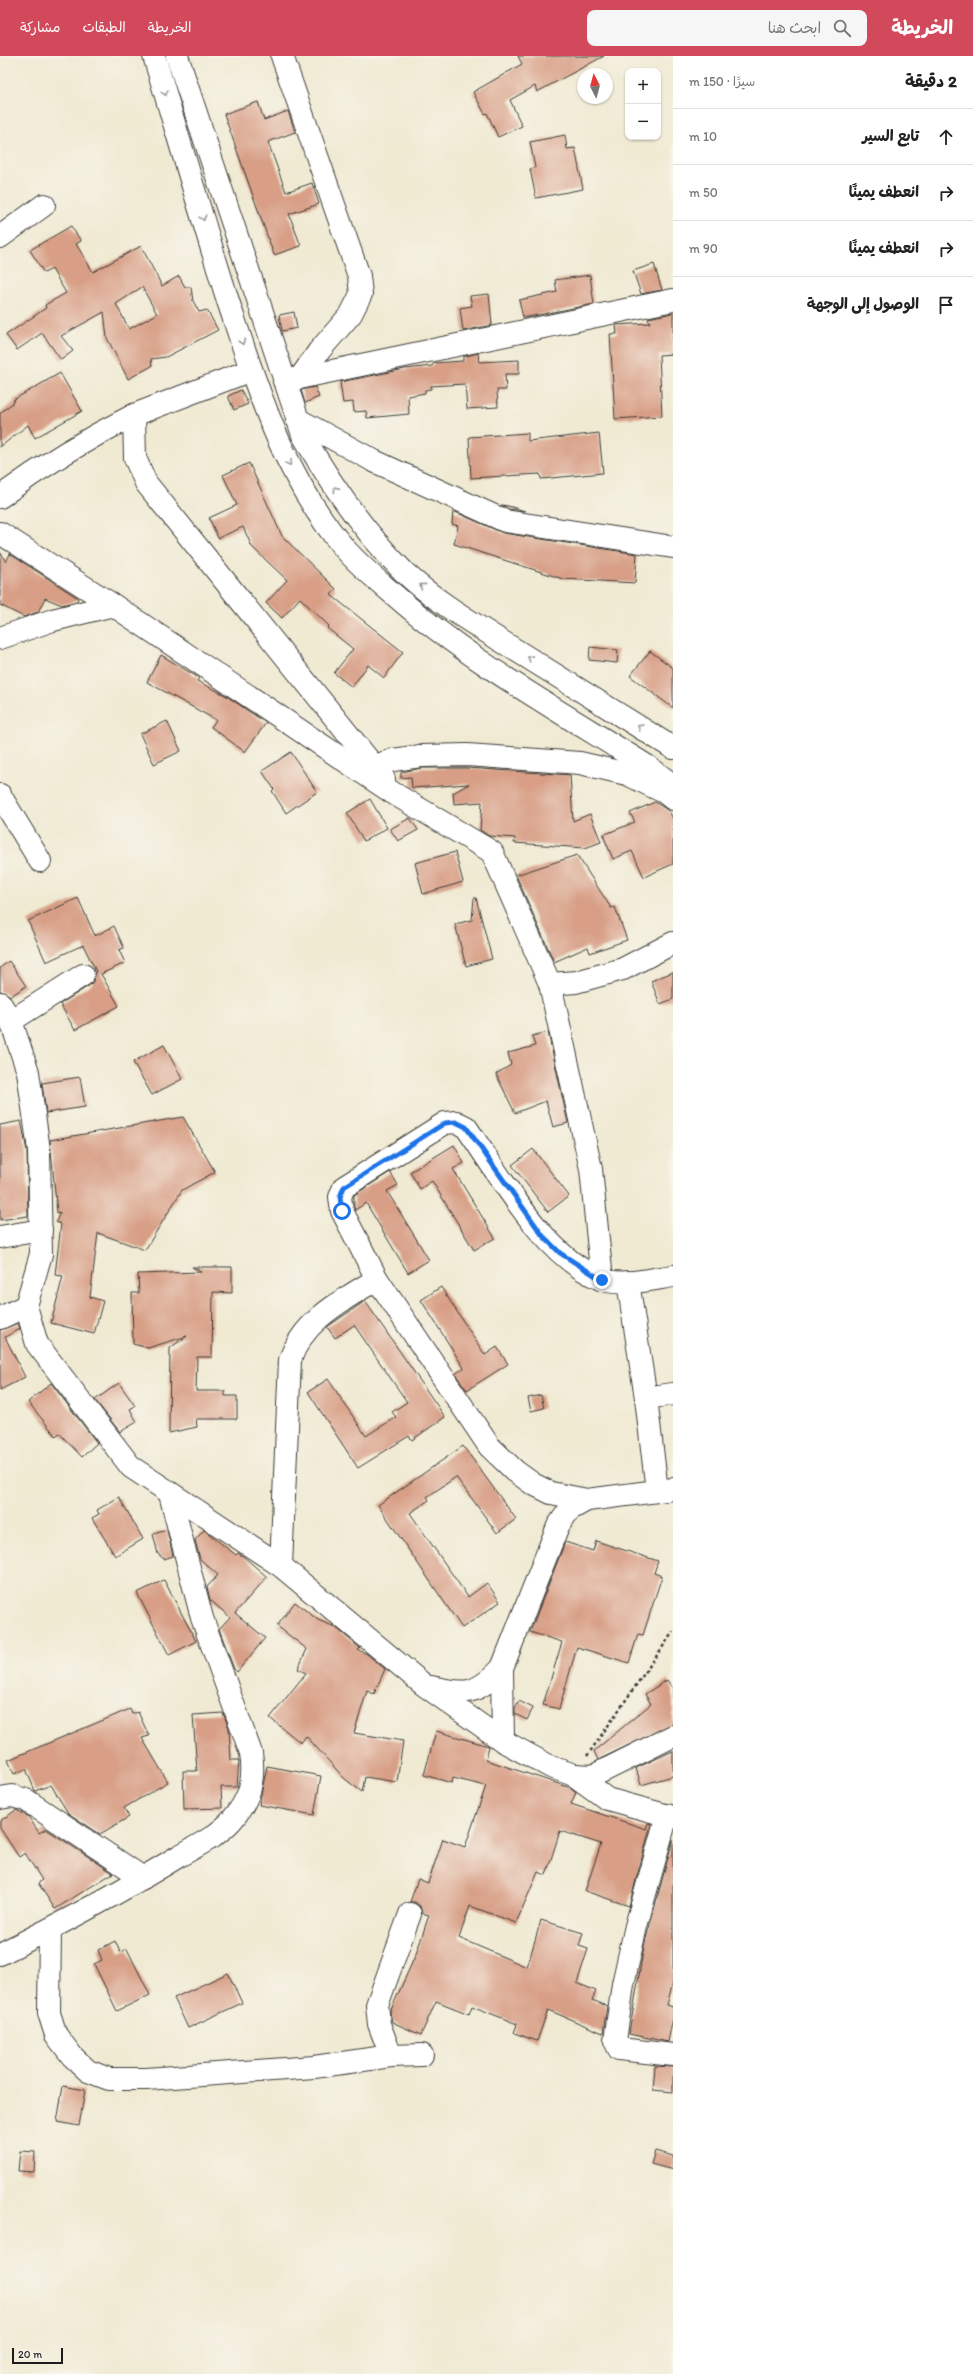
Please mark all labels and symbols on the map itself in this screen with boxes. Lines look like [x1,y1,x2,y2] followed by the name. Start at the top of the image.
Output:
[577,68,613,104] north arrow
[160,90,169,97] one-way arrow
[198,214,207,221] one-way arrow
[237,338,246,345] one-way arrow
[284,459,291,466] one-way arrow
[334,487,341,494] one-way arrow
[419,583,426,590] one-way arrow
[527,656,534,663] one-way arrow
[637,724,644,732] one-way arrow
[333,1202,351,1220] route start
[593,1271,611,1289] route end
[12,2346,63,2365] scale bar

